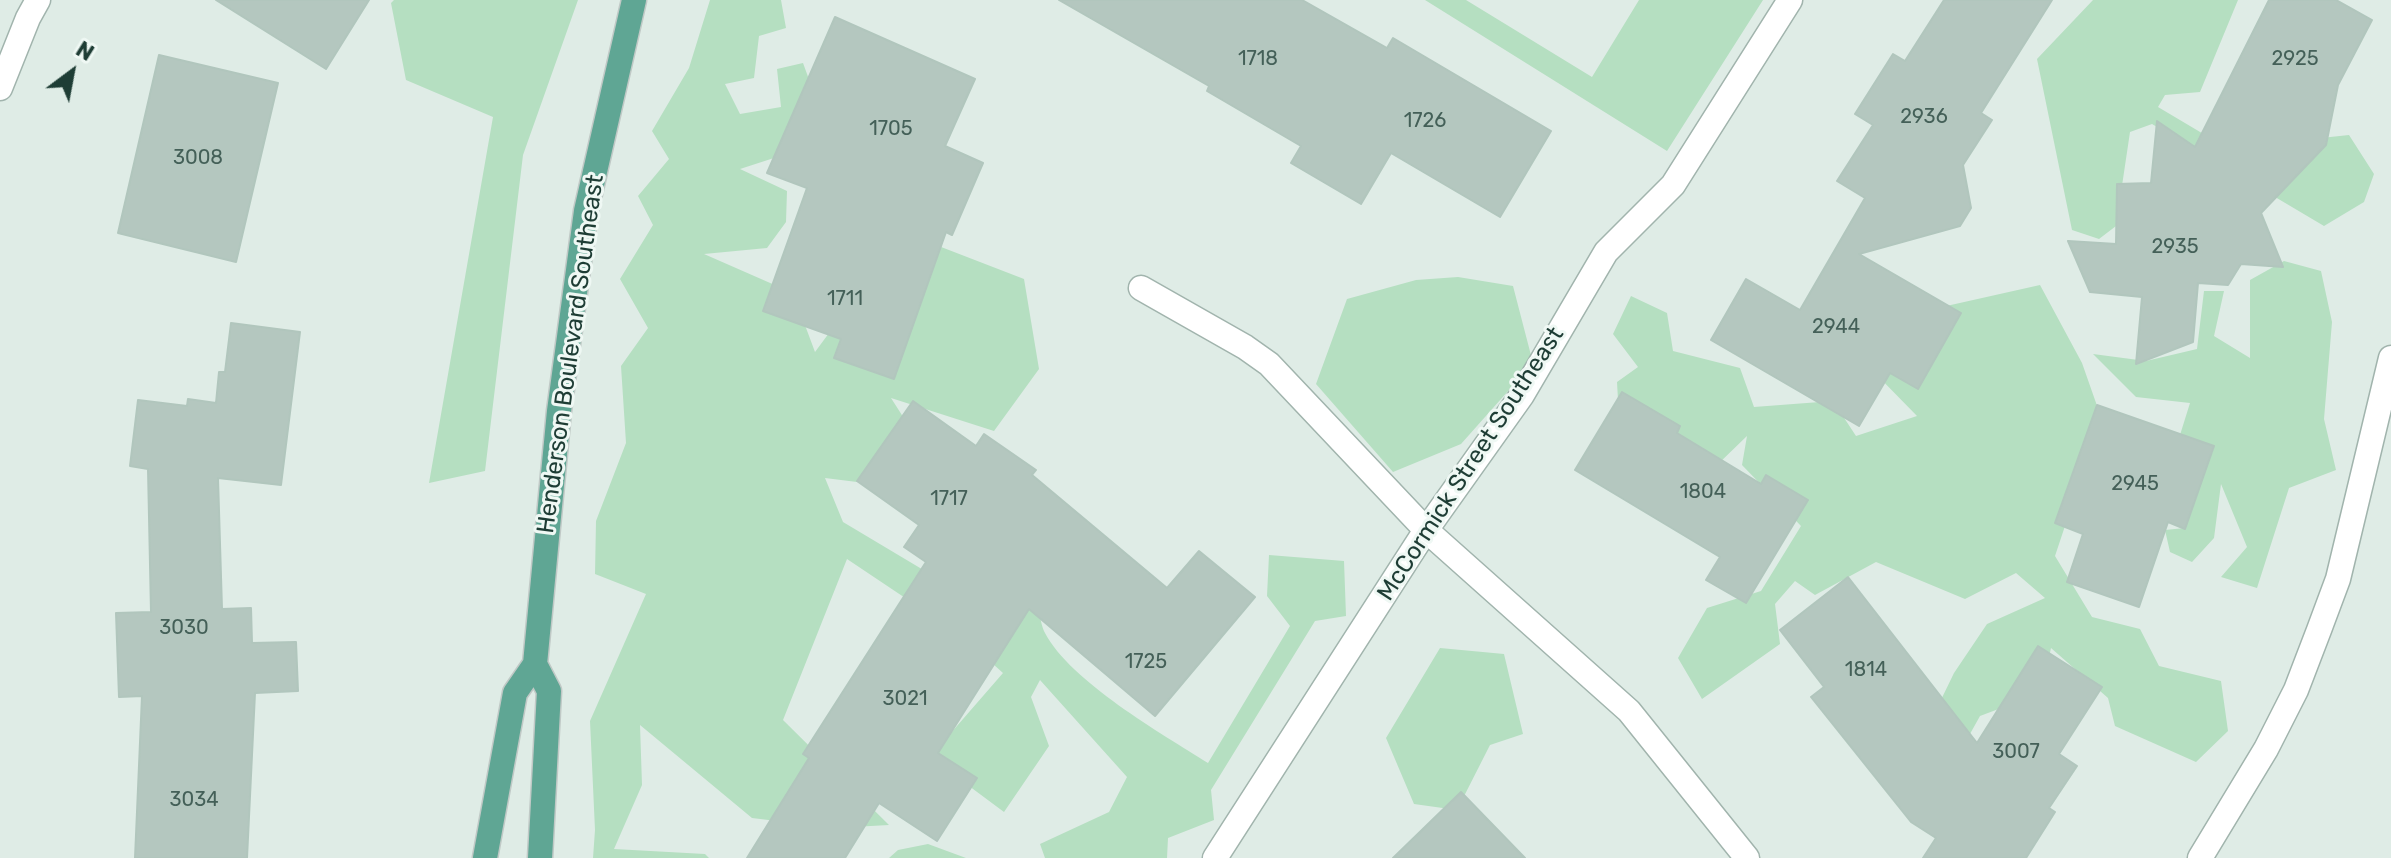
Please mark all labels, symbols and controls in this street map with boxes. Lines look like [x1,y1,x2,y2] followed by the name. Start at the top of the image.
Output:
[32,32,112,112] north arrow
[71,36,99,67] text: N
[1238,47,1278,71] house number: 1718
[2271,47,2319,71] house number: 2925
[1900,105,1948,129] house number: 2936
[1404,109,1446,133] house number: 1726
[869,117,913,141] house number: 1705
[173,146,223,170] house number: 3008
[532,173,610,535] street label: Henderson Boulevard Southeast
[2151,235,2199,259] house number: 2935
[827,287,863,311] house number: 1711
[1812,315,1860,339] house number: 2944
[1372,322,1570,606] street label: McCormick Street Southeast
[2111,472,2159,496] house number: 2945
[1680,480,1726,504] house number: 1804
[930,487,968,511] house number: 1717
[159,616,209,640] house number: 3030
[1125,650,1167,674] house number: 1725
[1845,658,1887,682] house number: 1814
[882,687,928,711] house number: 3021
[1992,740,2040,764] house number: 3007
[169,788,219,812] house number: 3034

